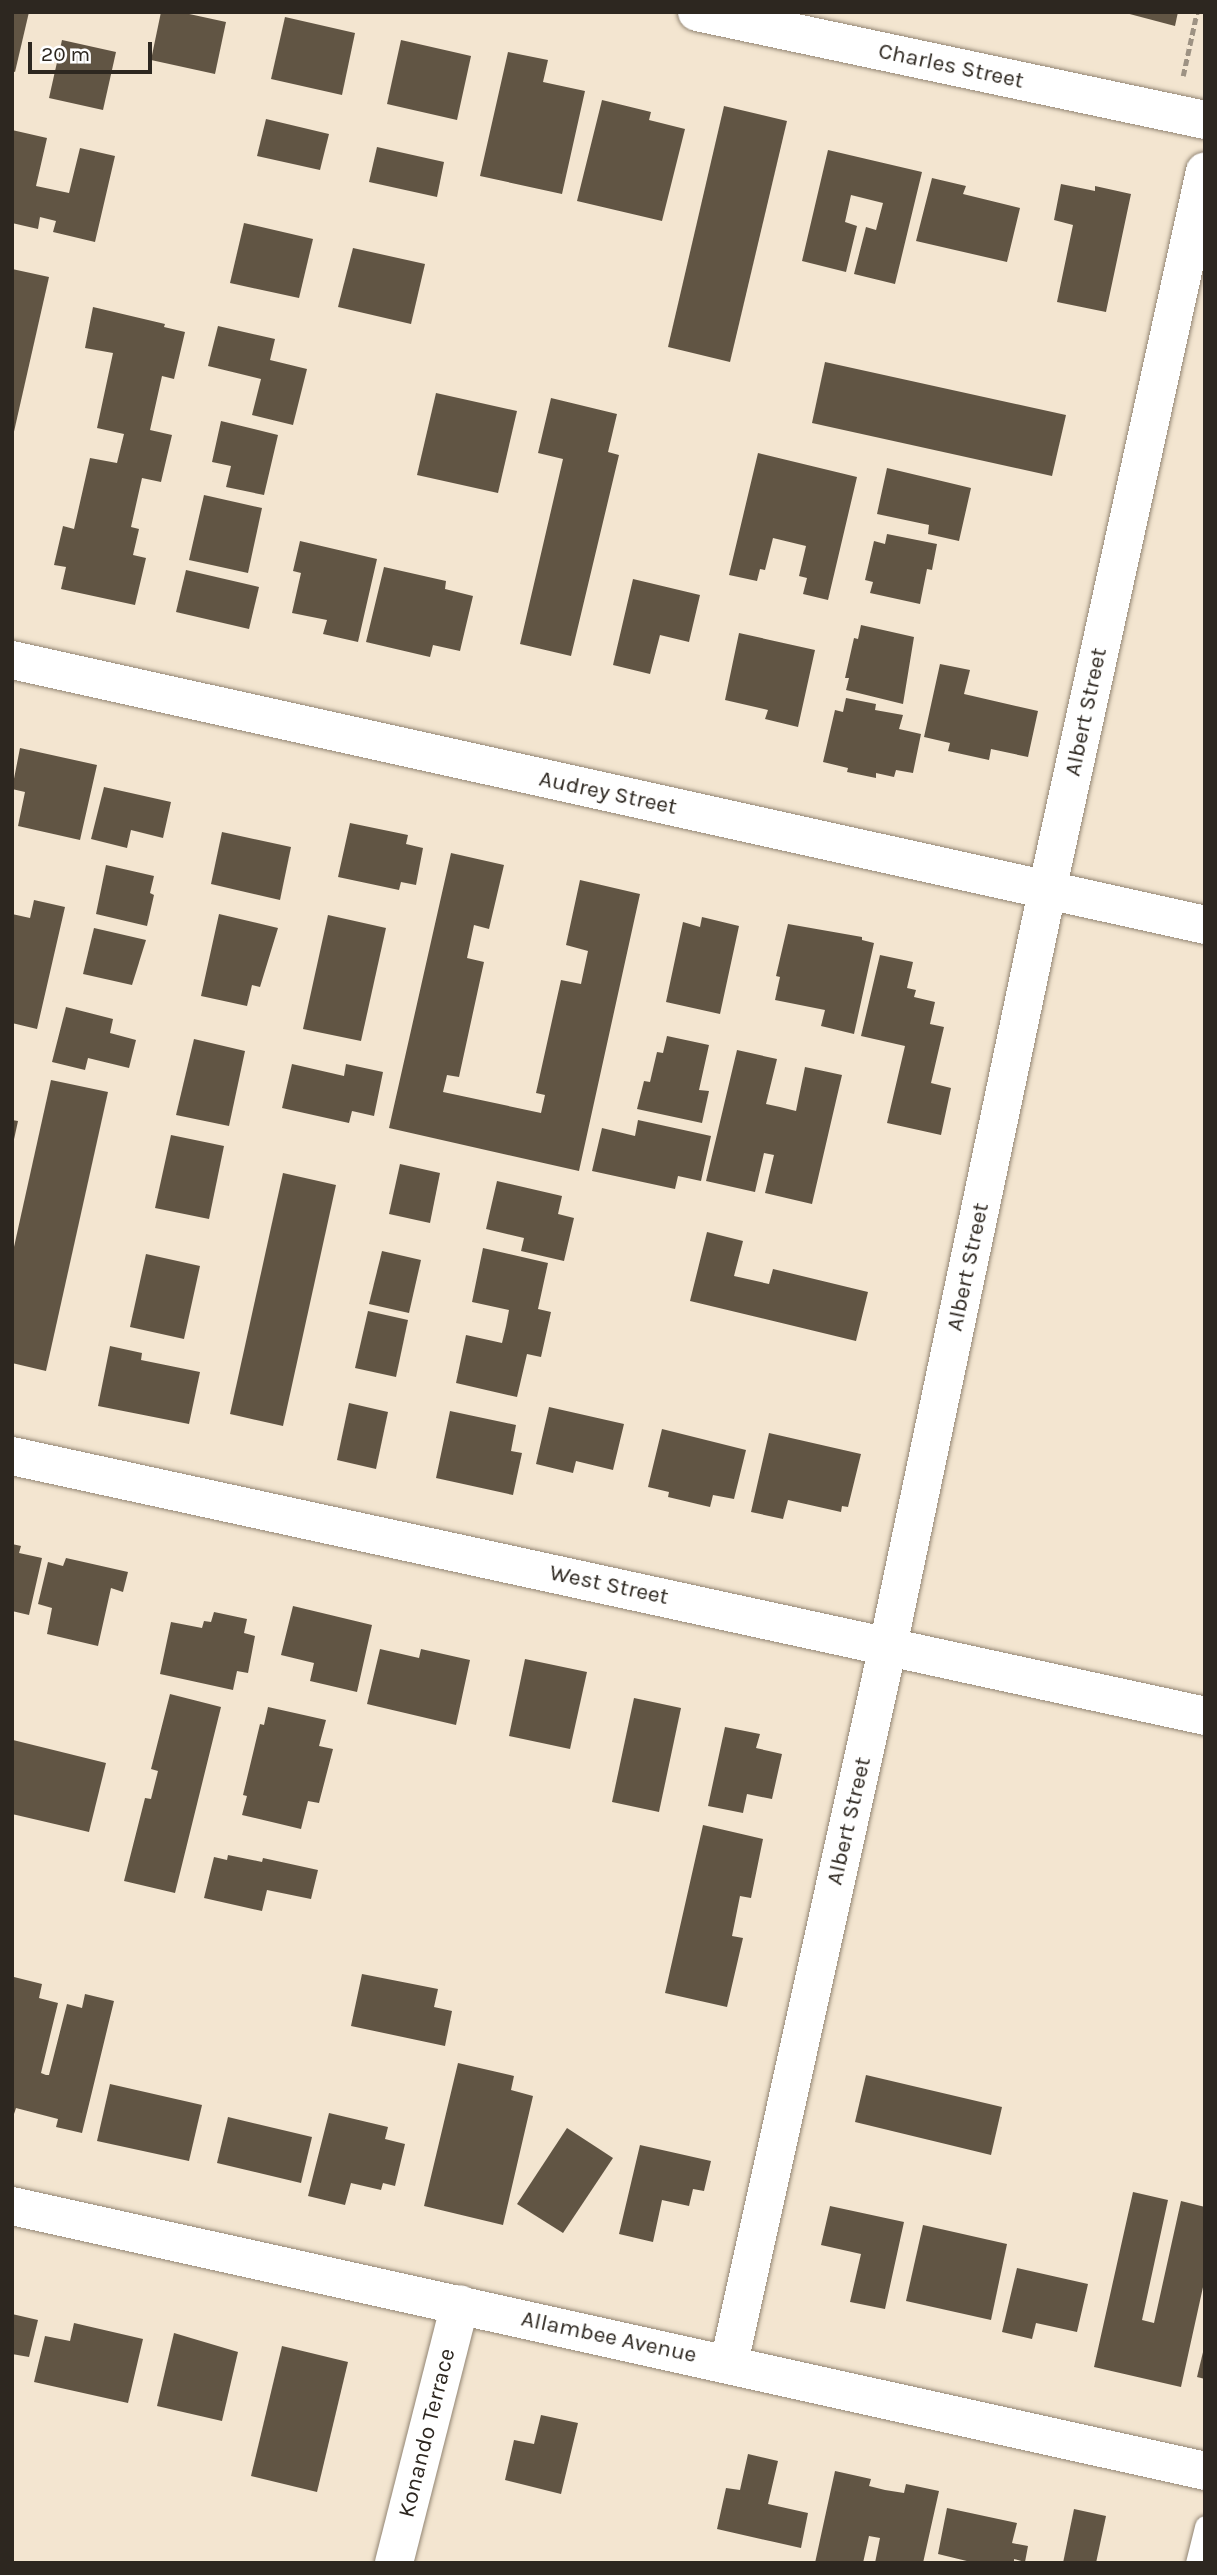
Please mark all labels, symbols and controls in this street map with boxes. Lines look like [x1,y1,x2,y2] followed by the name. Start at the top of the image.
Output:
[32,28,156,72] scale bar
[876,37,1026,95] street label: Charles Street
[41,42,90,66] text: 20 m
[1059,645,1113,779] street label: Albert Street
[537,765,679,821] street label: Audrey Street
[941,1200,995,1334] street label: Albert Street
[547,1559,671,1611] street label: West Street
[821,1754,877,1888] street label: Albert Street
[519,2305,699,2369] street label: Allambee Avenue
[393,2346,461,2520] street label: Konando Terrace

